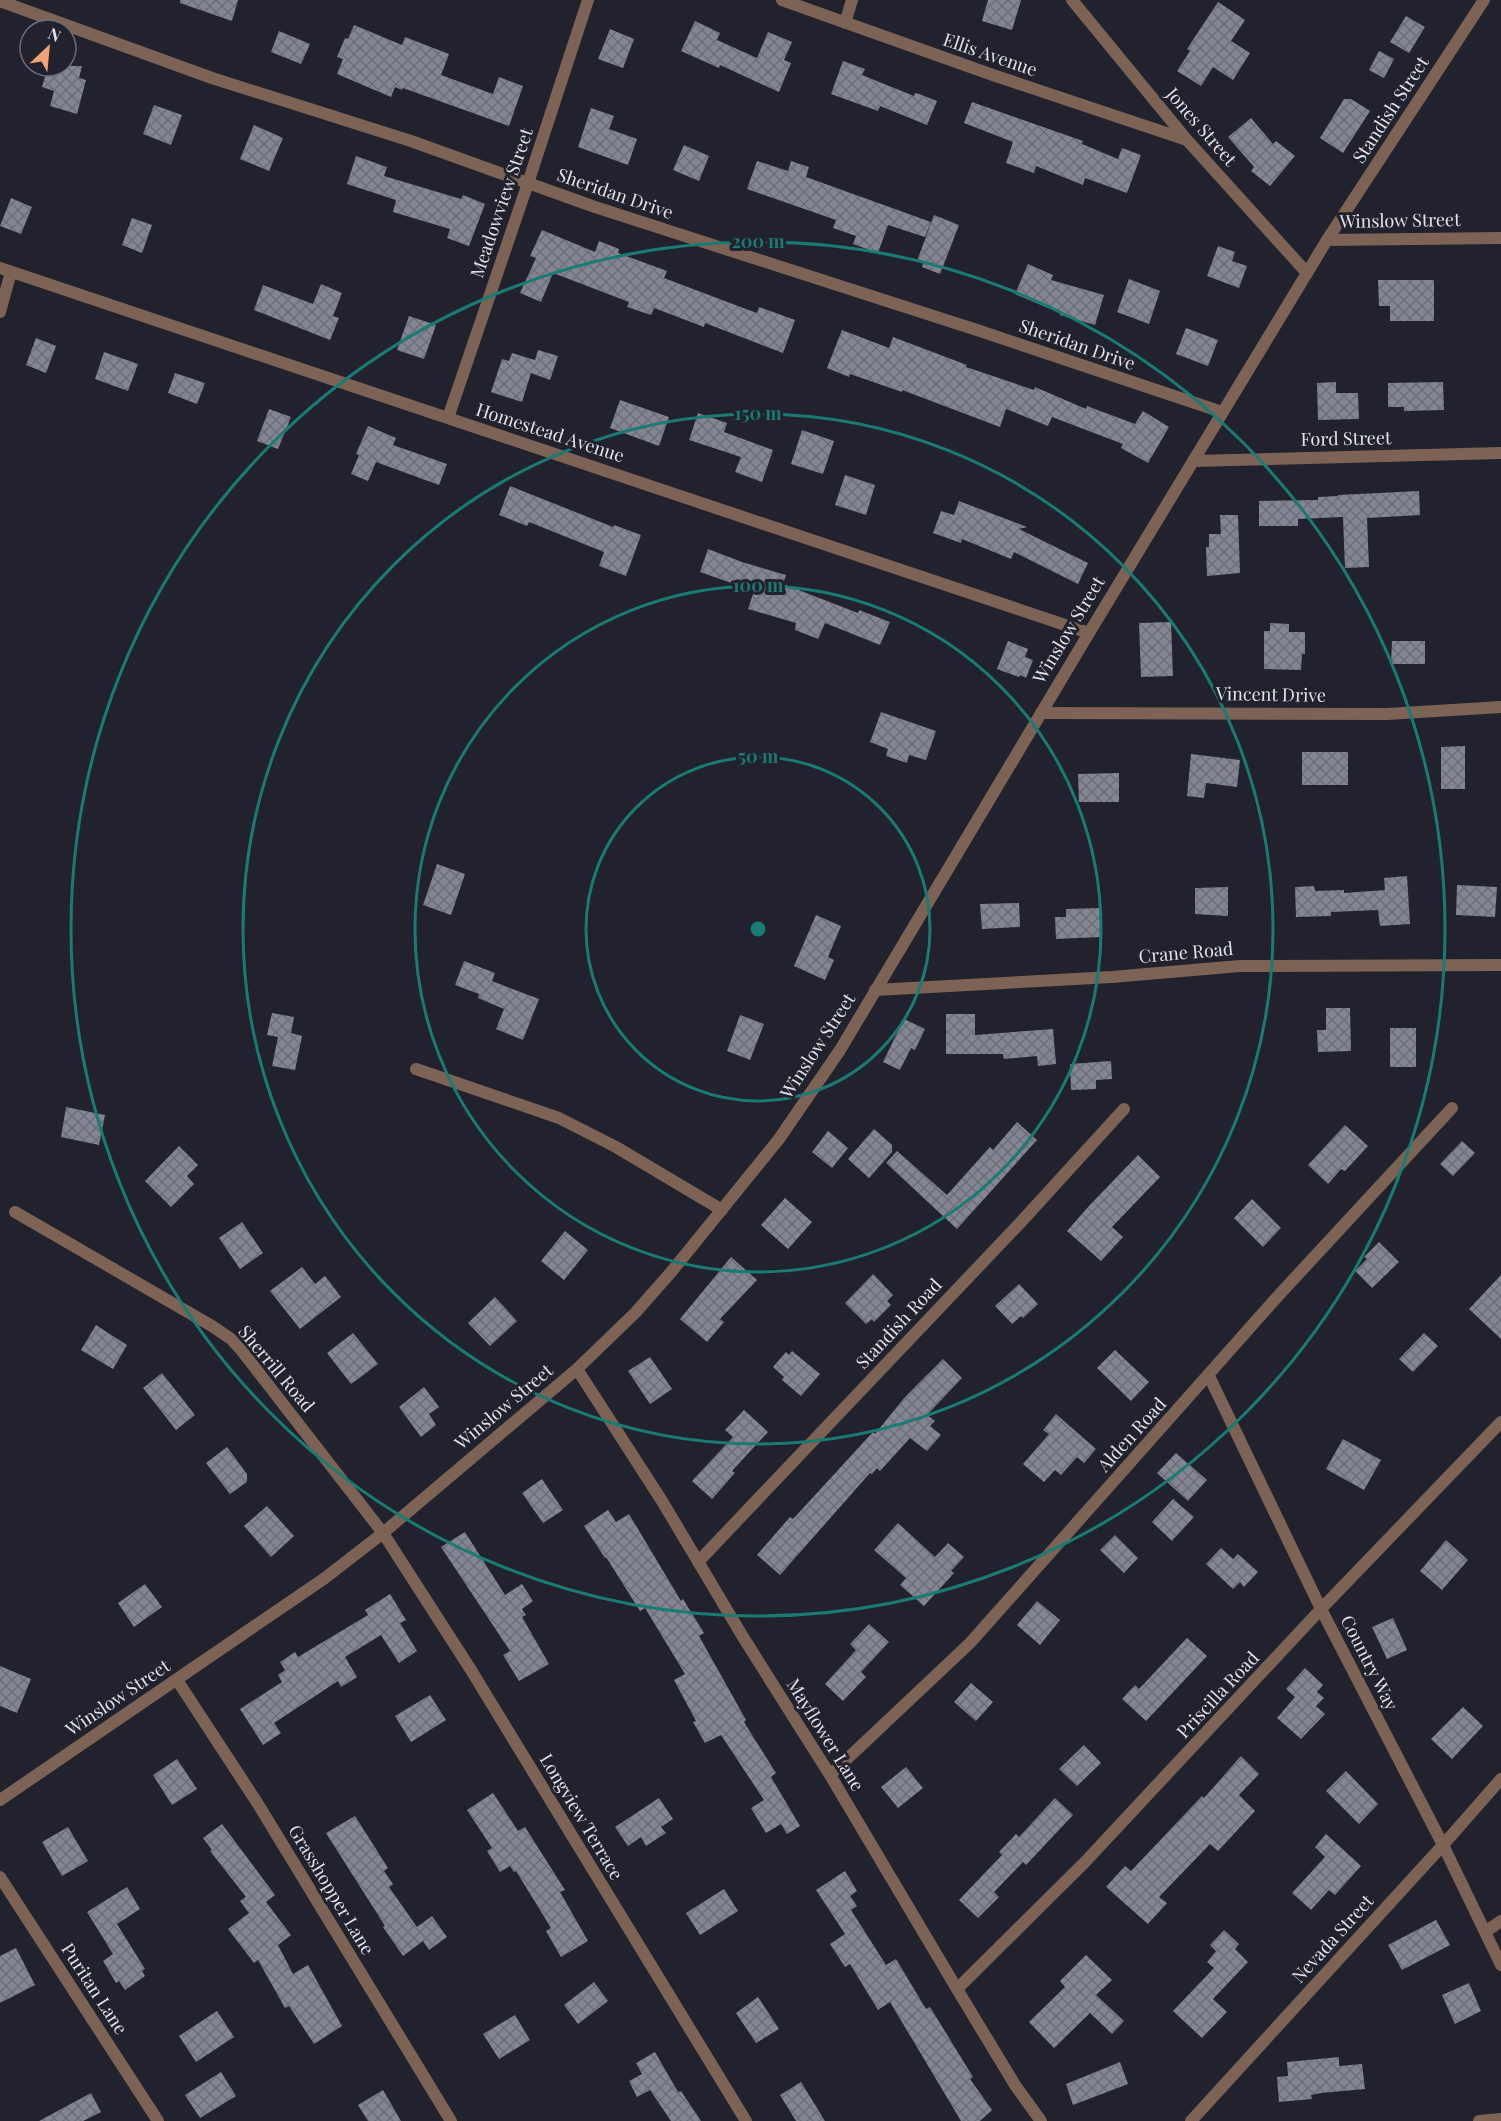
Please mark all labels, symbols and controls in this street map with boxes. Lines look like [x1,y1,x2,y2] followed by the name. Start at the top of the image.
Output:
[18,18,78,78] north arrow
[45,22,65,46] text: N
[940,27,1040,81] street label: Ellis Avenue
[1347,51,1434,168] street label: Standish Street
[1161,81,1243,171] street label: Jones Street
[464,124,538,281] street label: Meadowview Street
[554,162,677,224] street label: Sheridan Drive
[1338,207,1461,233] street label: Winslow Street
[731,229,785,253] text: 200 m
[1016,313,1139,375] street label: Sheridan Drive
[473,397,627,467] street label: Homestead Avenue
[734,401,782,425] text: 150 m
[1300,425,1392,451] street label: Ford Street
[1026,571,1110,688] street label: Winslow Street
[733,573,784,597] text: 100 m
[1215,681,1326,707] street label: Vincent Drive
[738,744,779,768] text: 50 m
[748,919,768,939] centre of rings
[1138,936,1235,968] street label: Crane Road
[774,988,860,1104] street label: Winslow Street
[850,1272,947,1374] street label: Standish Road
[233,1320,321,1417] street label: Sherrill Road
[449,1358,558,1455] street label: Winslow Street
[1091,1392,1171,1477] street label: Alden Road
[1336,1611,1404,1714] street label: Country Way
[1171,1645,1264,1743] street label: Priscilla Road
[60,1653,175,1741] street label: Winslow Street
[782,1674,870,1795] street label: Mayflower Lane
[535,1749,629,1884] street label: Longview Terrace
[284,1820,380,1959] street label: Grasshopper Lane
[1286,1889,1379,1988] street label: Nevada Street
[56,1938,133,2039] street label: Puritan Lane

